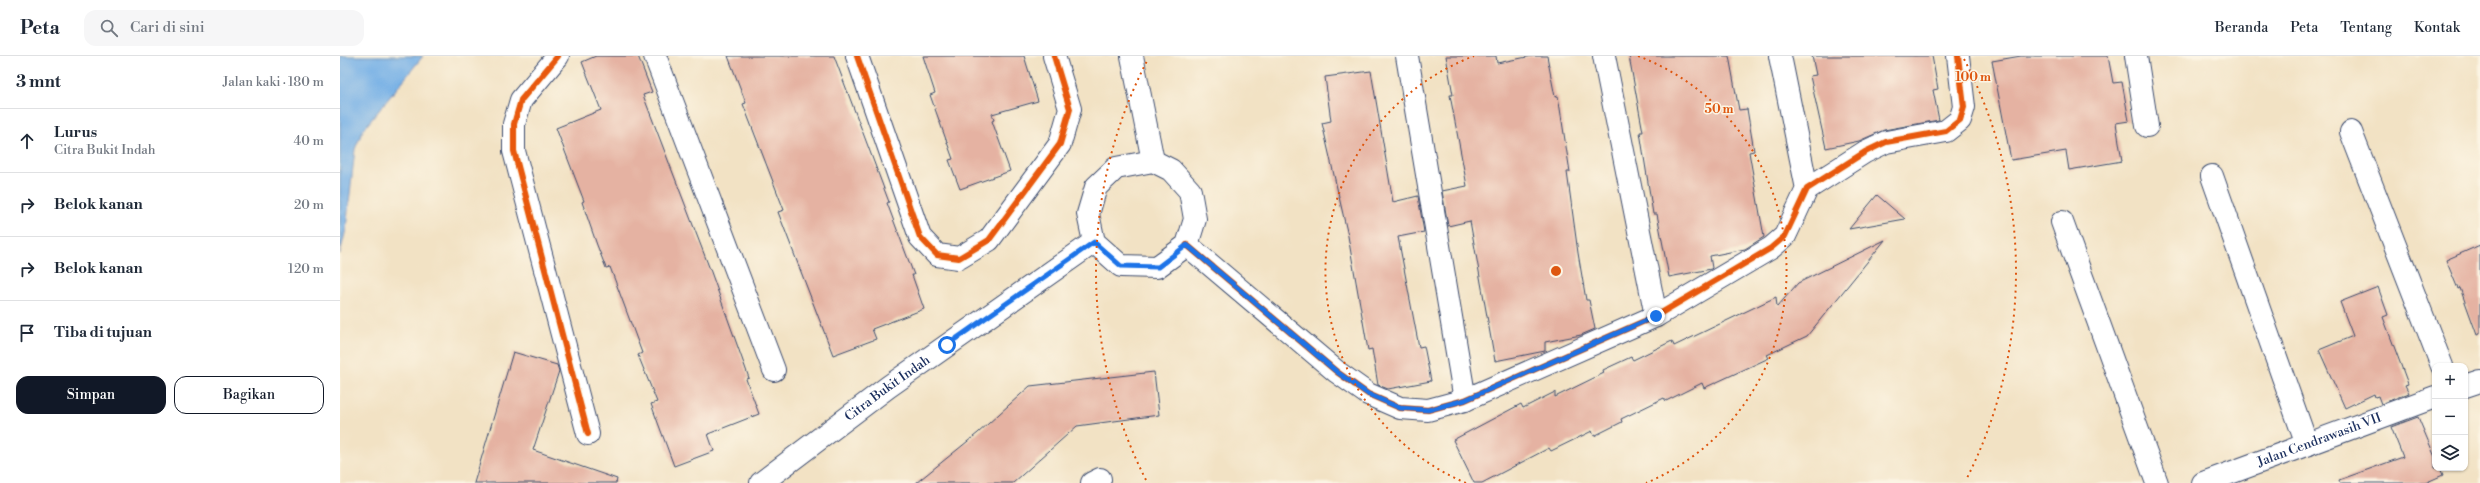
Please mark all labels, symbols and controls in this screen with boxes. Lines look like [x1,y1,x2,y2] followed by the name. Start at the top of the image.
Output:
[84,10,364,46] search box
[20,16,60,40] text: Peta
[98,17,120,39] icon: search
[130,18,205,37] text: Cari di sini
[2215,19,2268,37] text: Beranda
[2290,19,2318,37] text: Peta
[2340,19,2392,37] text: Tentang
[2414,19,2460,37] text: Kontak
[1955,70,1991,85] text: 100 m
[16,71,61,93] text: 3 mnt
[223,74,324,90] text: Jalan kaki · 180 m
[1704,102,1734,117] text: 50 m
[54,123,97,142] text: Lurus
[16,130,38,152] icon: ahead
[294,133,324,149] text: 40 m
[54,142,156,158] text: Citra Bukit Indah
[16,194,38,216] icon: right
[54,195,143,214] text: Belok kanan
[294,197,324,213] text: 20 m
[16,258,38,280] icon: right
[54,259,143,278] text: Belok kanan
[288,261,324,277] text: 120 m
[1549,264,1563,278] centre of rings
[1647,307,1665,325] route end
[16,322,38,344] icon: arrive
[54,323,152,342] text: Tiba di tujuan
[938,336,956,354] route start
[842,352,933,425] street label: Citra Bukit Indah
[2432,363,2468,471] map controls
[2432,363,2468,399] button: +
[16,376,166,414] button: Simpan
[174,376,324,414] button: Bagikan
[2432,399,2468,435] button: −
[2254,410,2384,471] street label: Jalan Cendrawasih VII
[2432,435,2468,471] button: layers

